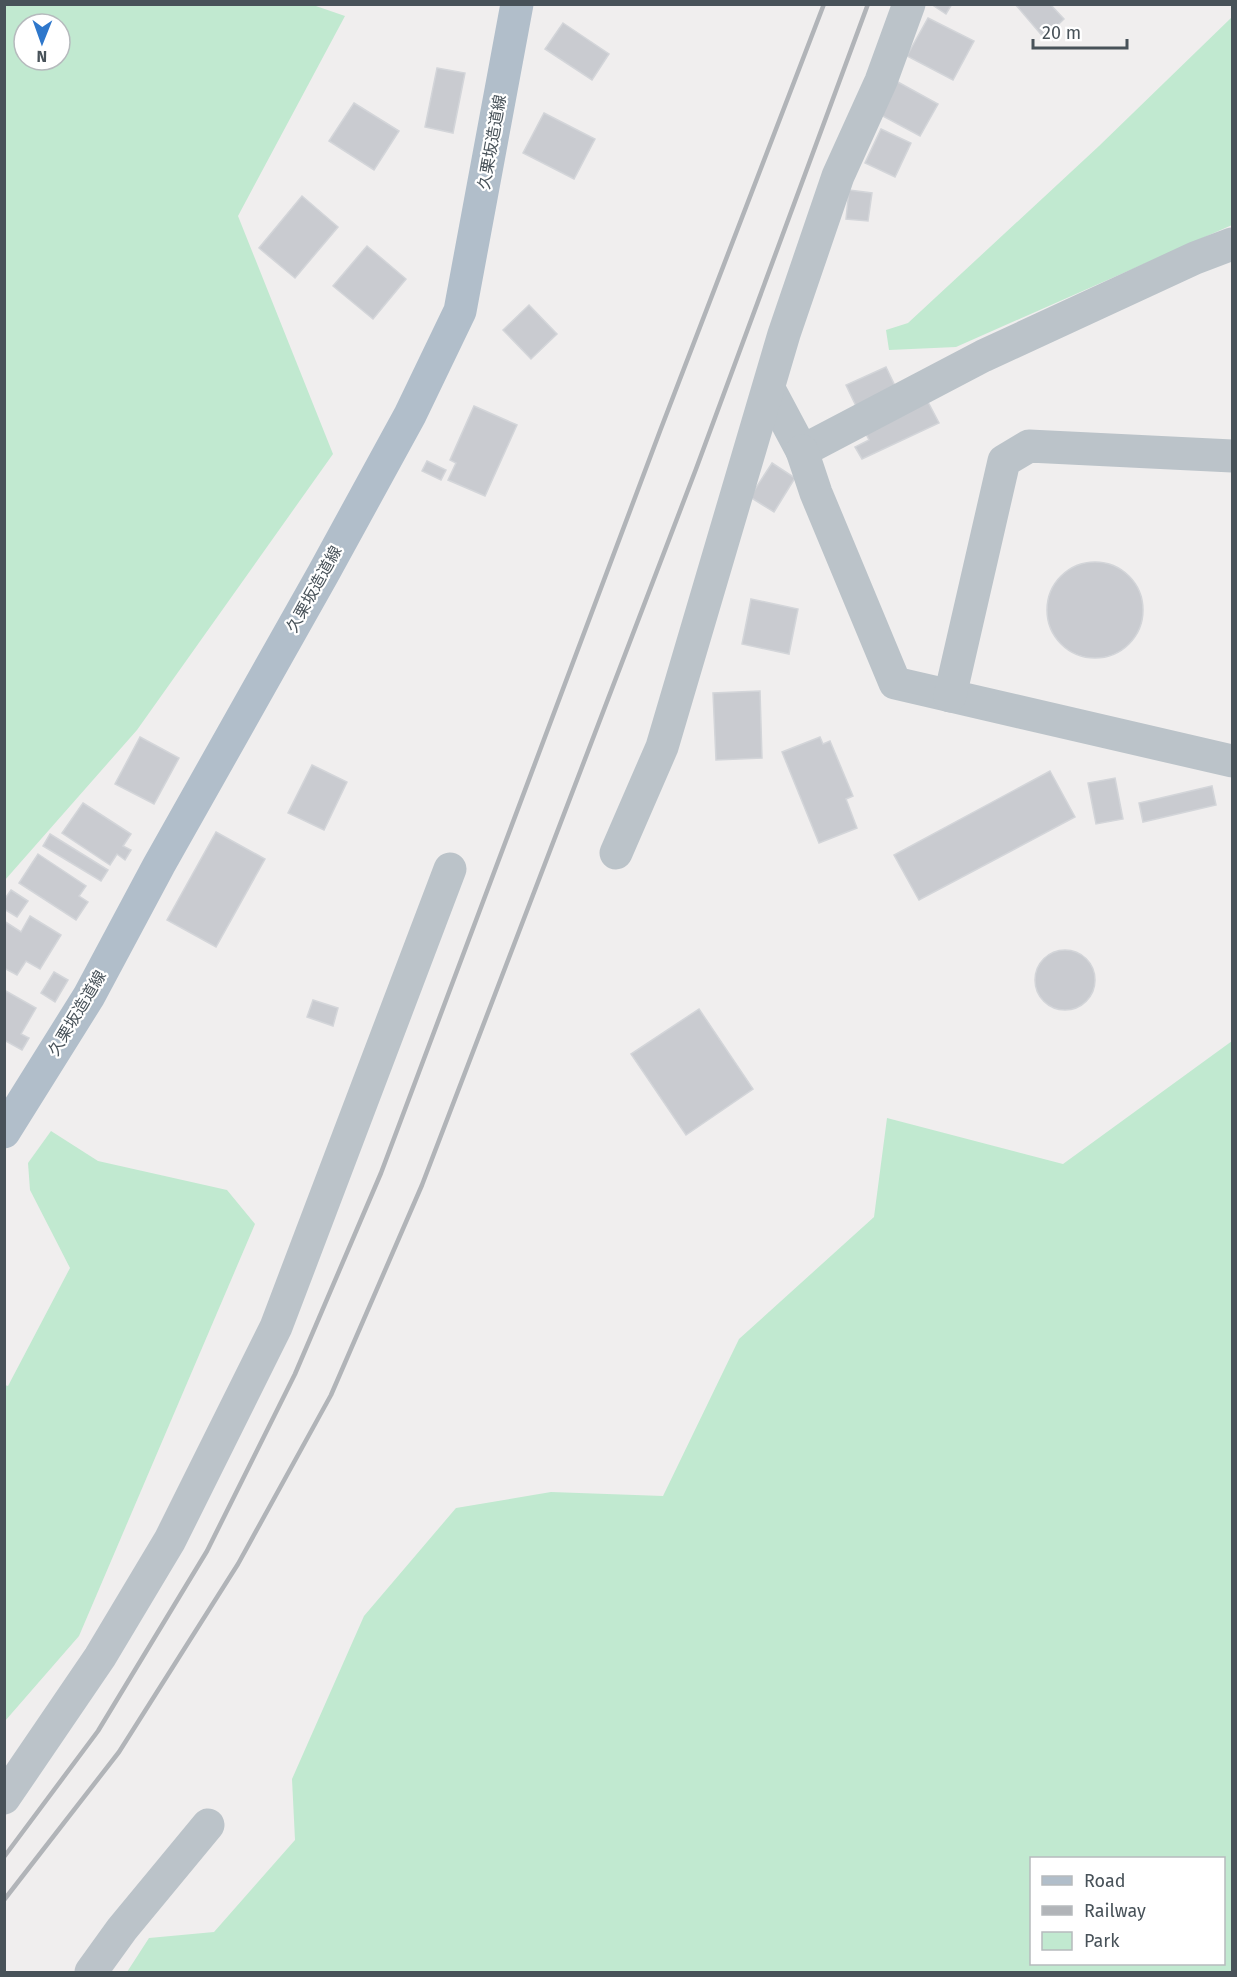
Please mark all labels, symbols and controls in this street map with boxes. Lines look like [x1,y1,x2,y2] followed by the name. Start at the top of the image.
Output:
[12,12,72,72] north arrow
[1033,12,1128,50] scale bar
[1042,22,1081,44] text: 20 m
[36,47,47,66] text: N
[474,93,510,191] street label: 久栗坂造道線
[282,542,346,636] street label: 久栗坂造道線
[44,967,110,1059] street label: 久栗坂造道線
[1030,1857,1225,1965] legend
[1084,1870,1126,1892] text: Road
[1084,1900,1146,1922] text: Railway
[1084,1930,1120,1952] text: Park

